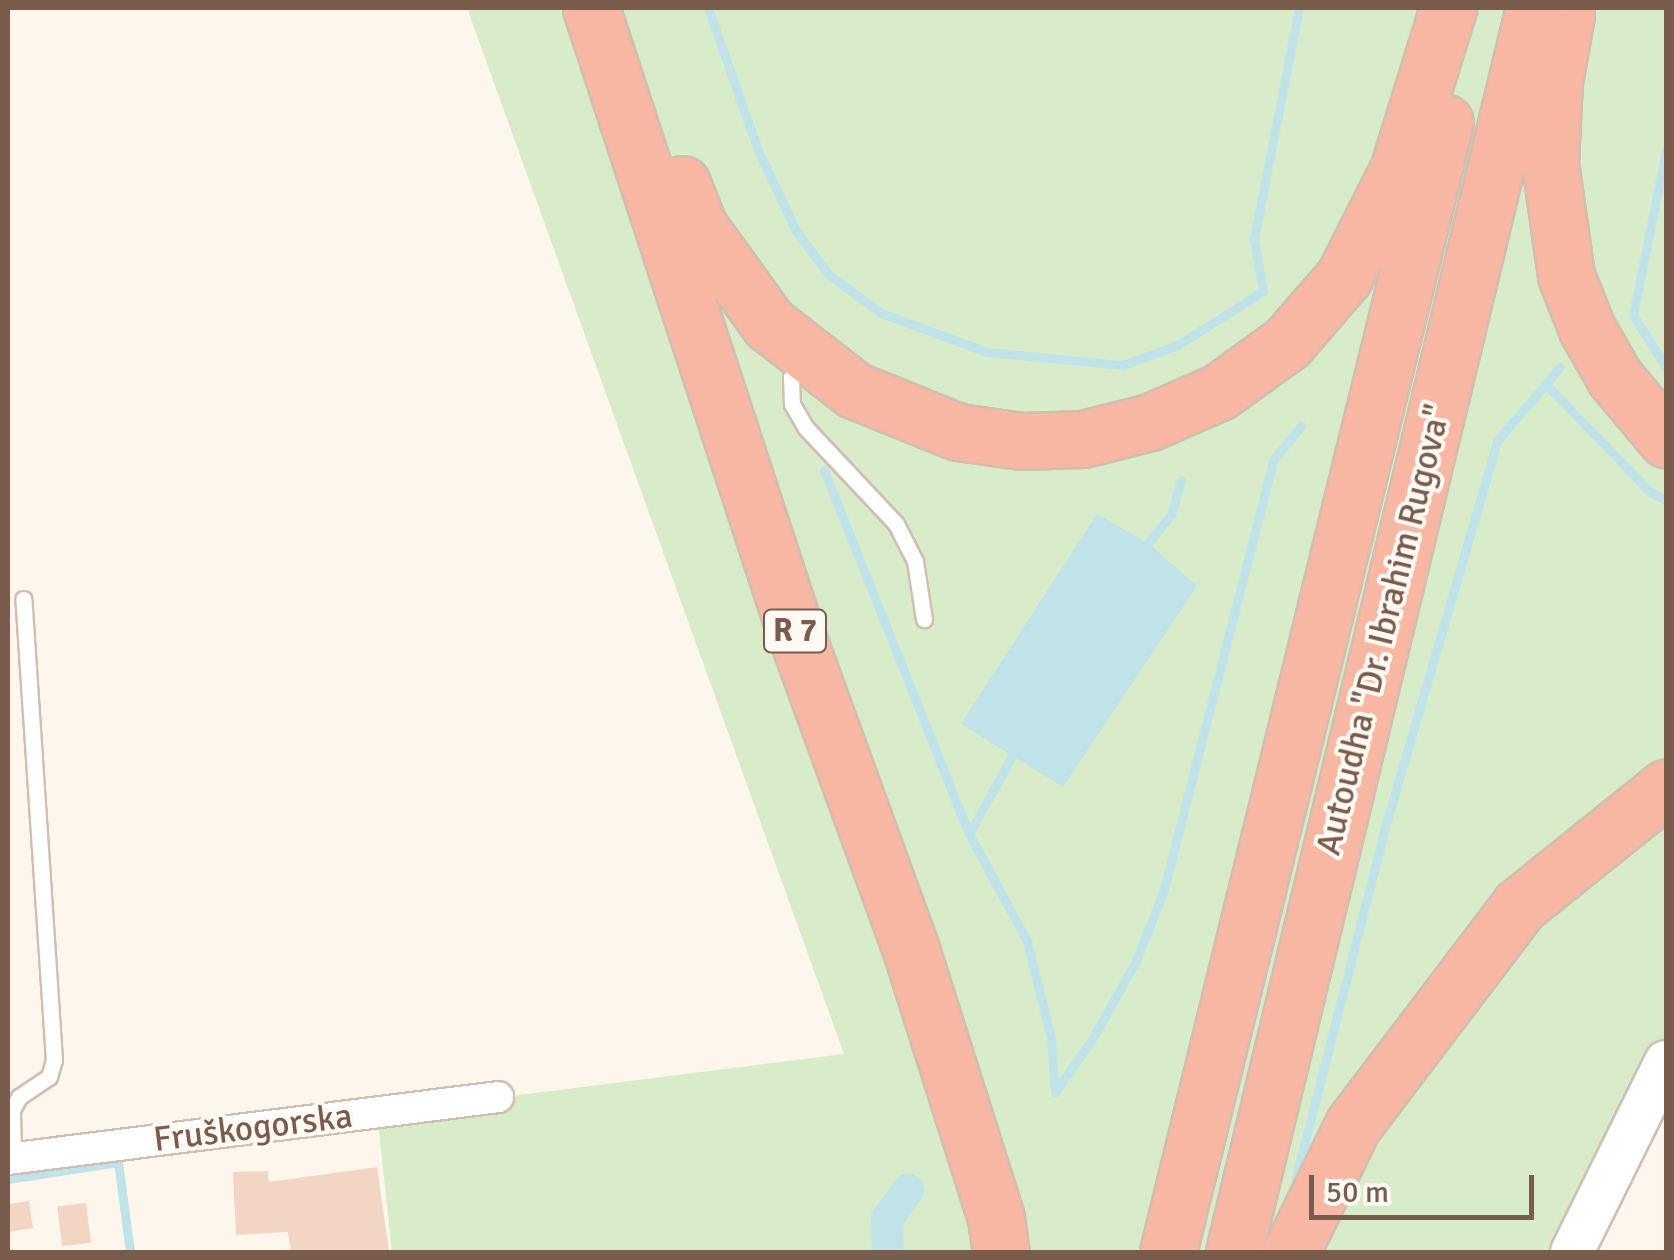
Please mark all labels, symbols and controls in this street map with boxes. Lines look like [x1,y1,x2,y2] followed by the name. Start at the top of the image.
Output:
[1308,401,1460,859] street label: Autoudha "Dr. Ibrahim Rugova"
[762,604,828,658] road number: R 7
[151,1095,355,1161] street label: Fruškogorska
[1314,1155,1539,1217] scale bar
[1326,1174,1389,1211] text: 50 m

